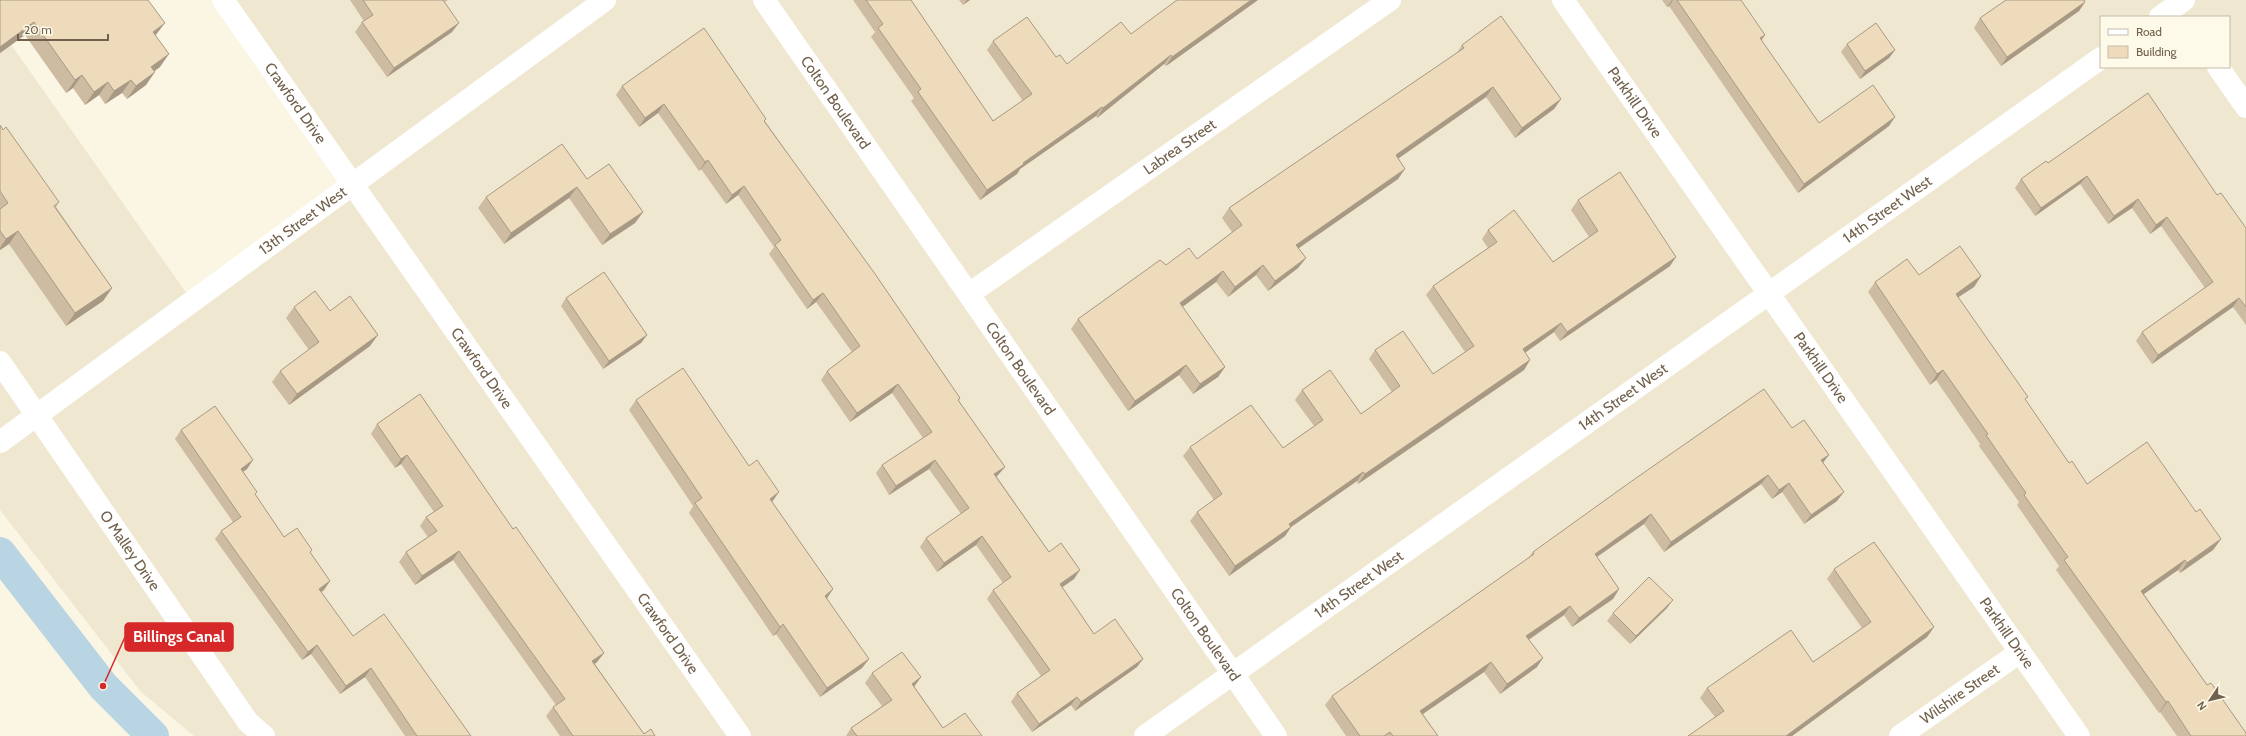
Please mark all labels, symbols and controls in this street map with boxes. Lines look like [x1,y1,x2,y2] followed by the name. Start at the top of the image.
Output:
[18,16,108,42] scale bar
[2100,16,2230,68] legend
[24,22,52,37] text: 20 m
[2136,24,2162,39] text: Road
[2136,44,2178,59] text: Building
[797,53,874,153] street label: Colton Boulevard
[261,59,330,147] street label: Crawford Drive
[1604,63,1666,142] street label: Parkhill Drive
[1140,115,1219,178] street label: Labrea Street
[1839,172,1935,247] street label: 14th Street West
[255,183,350,259] street label: 13th Street West
[982,319,1059,419] street label: Colton Boulevard
[447,324,516,412] street label: Crawford Drive
[1790,329,1852,407] street label: Parkhill Drive
[1575,359,1671,435] street label: 14th Street West
[96,507,164,594] street label: O Malley Drive
[1311,547,1407,622] street label: 14th Street West
[1167,585,1244,685] street label: Colton Boulevard
[633,589,703,678] street label: Crawford Drive
[1976,594,2038,672] street label: Parkhill Drive
[125,623,233,651] callout: Billings Canal
[133,627,225,646] text: Billings Canal
[1917,660,2003,728] street label: Wilshire Street
[2190,680,2230,720] north arrow
[2194,699,2210,713] text: N

